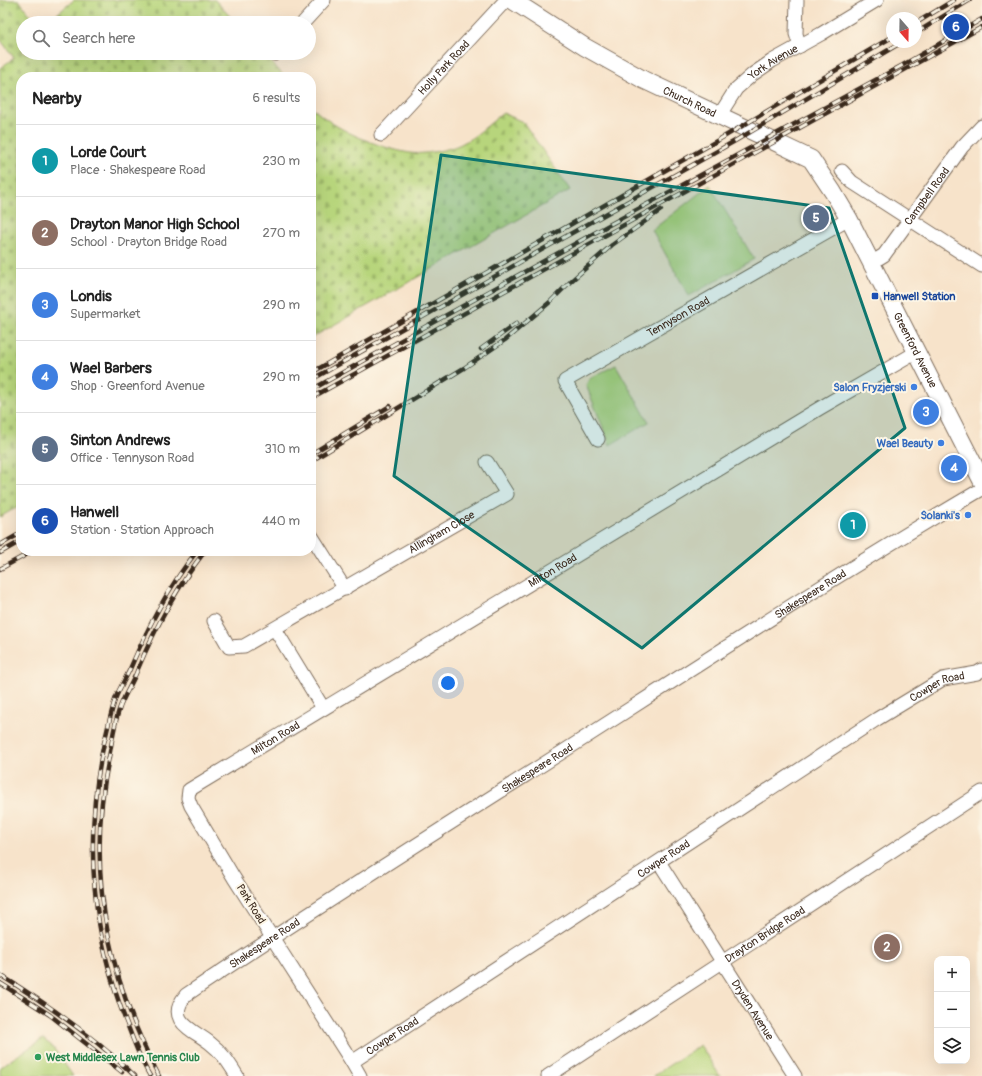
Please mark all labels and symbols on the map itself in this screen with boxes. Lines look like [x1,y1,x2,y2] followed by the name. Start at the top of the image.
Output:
[886,12,922,48] north arrow
[943,12,969,42] pin: 6
[415,37,472,97] street label: Holly Park Road
[744,41,801,83] street label: York Avenue
[661,83,718,120] street label: Church Road
[901,165,952,227] street label: Campbell Road
[803,203,829,233] pin: 5
[883,290,956,303] place label: Hanwell Station
[870,291,880,301] marker: Hanwell Station
[645,294,712,339] street label: Tennyson Road
[891,310,940,390] street label: Greenford Avenue
[833,381,906,394] place label: Salon Fryzjerski
[909,382,919,392] marker: Salon Fryzjerski
[913,397,939,427] pin: 3
[877,437,933,450] place label: Wael Beauty
[936,438,946,448] marker: Wael Beauty
[941,453,967,483] pin: 4
[406,507,477,556] street label: Allingham Close
[920,509,960,522] place label: Solanki's
[840,510,866,540] pin: 1
[963,510,973,520] marker: Solanki's
[526,550,579,590] street label: Milton Road
[772,567,848,621] street label: Shakespeare Road
[907,669,965,704] street label: Cowper Road
[438,673,458,693] your location
[249,718,302,757] street label: Milton Road
[499,741,575,795] street label: Shakespeare Road
[635,837,692,880] street label: Cowper Road
[234,882,268,926] street label: Park Road
[722,903,807,965] street label: Drayton Bridge Road
[227,915,302,971] street label: Shakespeare Road
[874,932,900,962] pin: 2
[729,977,777,1043] street label: Dryden Avenue
[364,1014,421,1058] street label: Cowper Road
[46,1051,200,1064] place label: West Middlesex Lawn Tennis Club
[33,1052,43,1062] marker: West Middlesex Lawn Tennis Club

